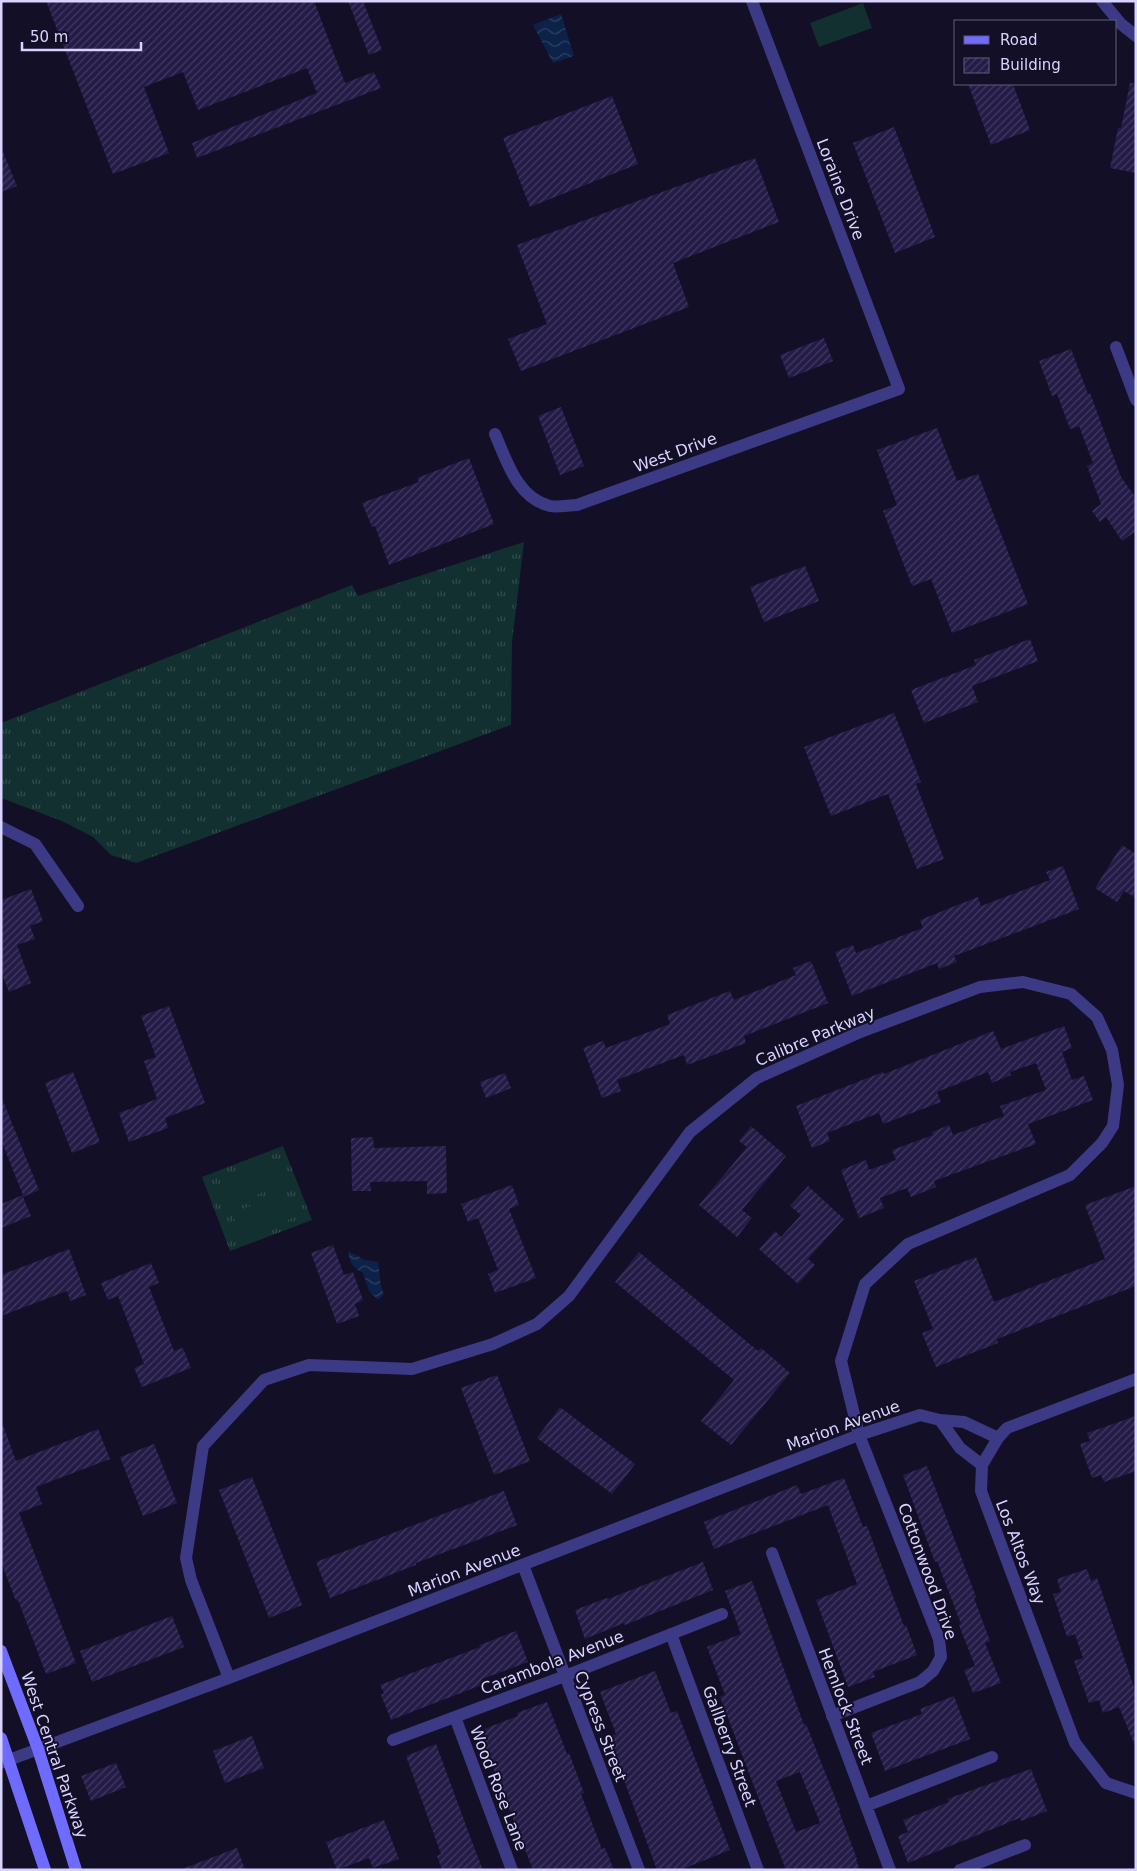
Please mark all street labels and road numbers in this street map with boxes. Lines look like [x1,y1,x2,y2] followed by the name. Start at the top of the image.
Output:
[812,136,869,243] street label: Loraine Drive
[631,429,719,476] street label: West Drive
[753,1003,878,1070] street label: Calibre Parkway
[784,1396,902,1455] street label: Marion Avenue
[992,1497,1049,1607] street label: Los Altos Way
[894,1500,961,1642] street label: Cottonwood Drive
[405,1540,523,1601] street label: Marion Avenue
[478,1626,626,1699] street label: Carambola Avenue
[815,1645,877,1767] street label: Hemlock Street
[571,1668,630,1784] street label: Cypress Street
[17,1669,92,1841] street label: West Central Parkway
[699,1683,760,1809] street label: Gallberry Street
[466,1723,531,1853] street label: Wood Rose Lane

